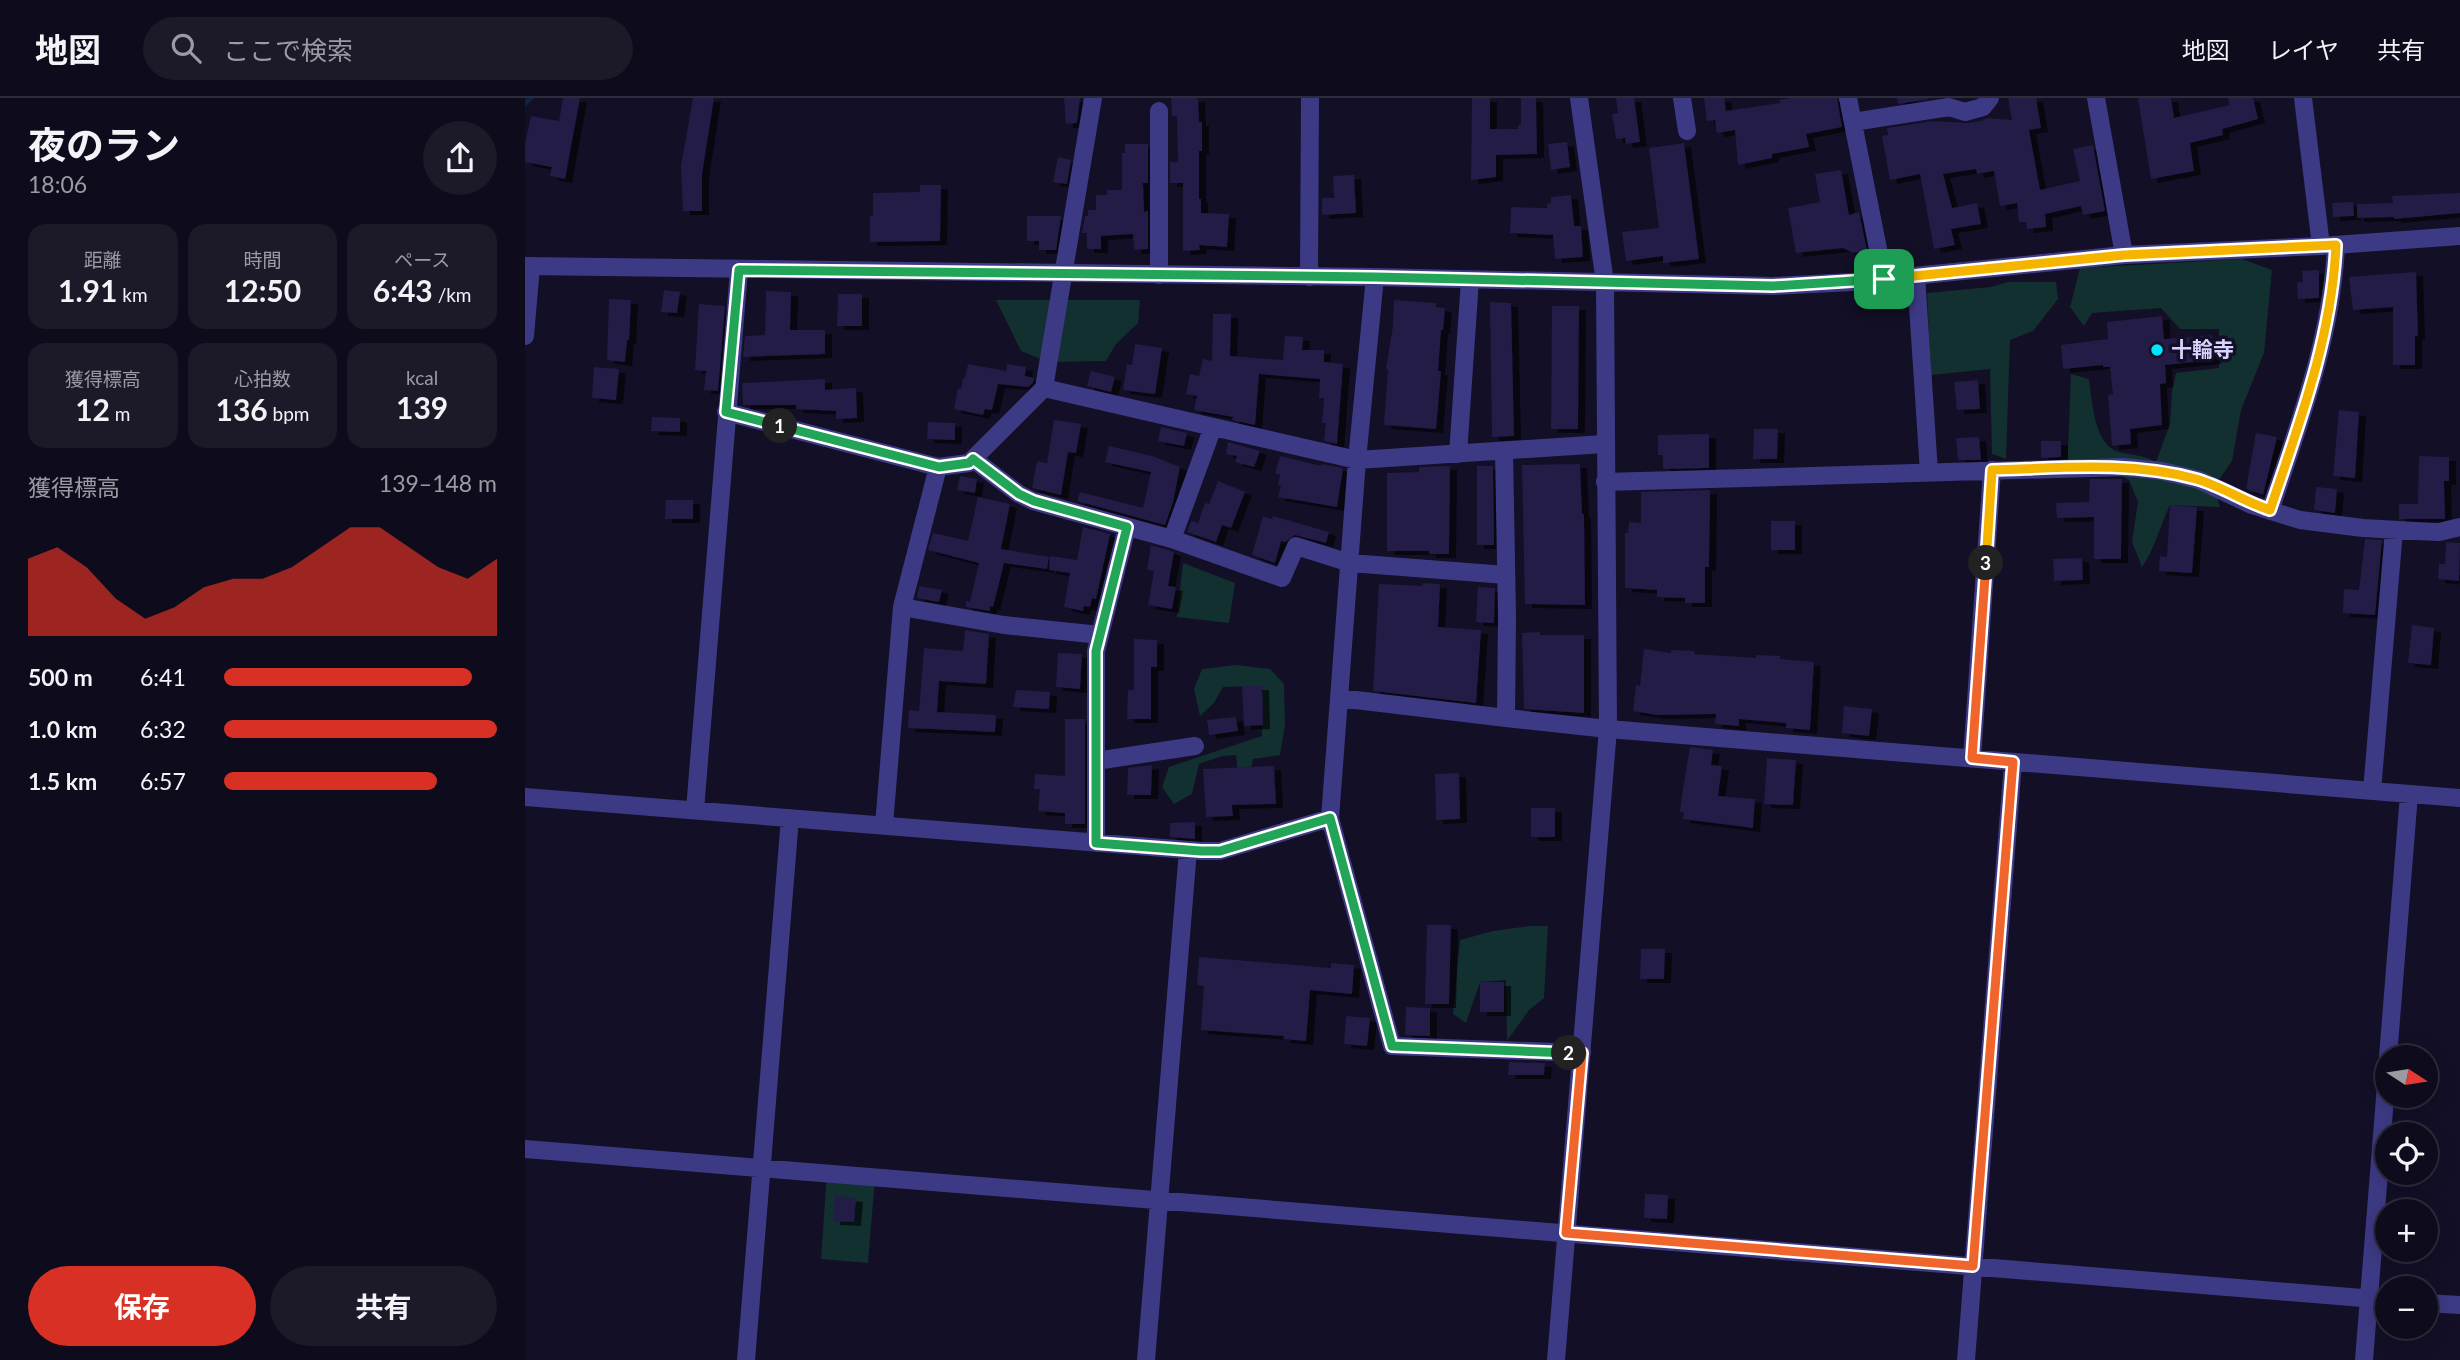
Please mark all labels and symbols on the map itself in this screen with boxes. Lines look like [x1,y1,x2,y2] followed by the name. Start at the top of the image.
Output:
[1854,249,1914,309] pin
[2171,336,2234,361] place label: 十輪寺
[2149,342,2165,358] marker: 十輪寺
[763,408,797,444] pin: 1
[1969,546,2003,580] pin: 3
[1551,1035,1587,1070] pin: 2
[2375,1045,2438,1108] north arrow

